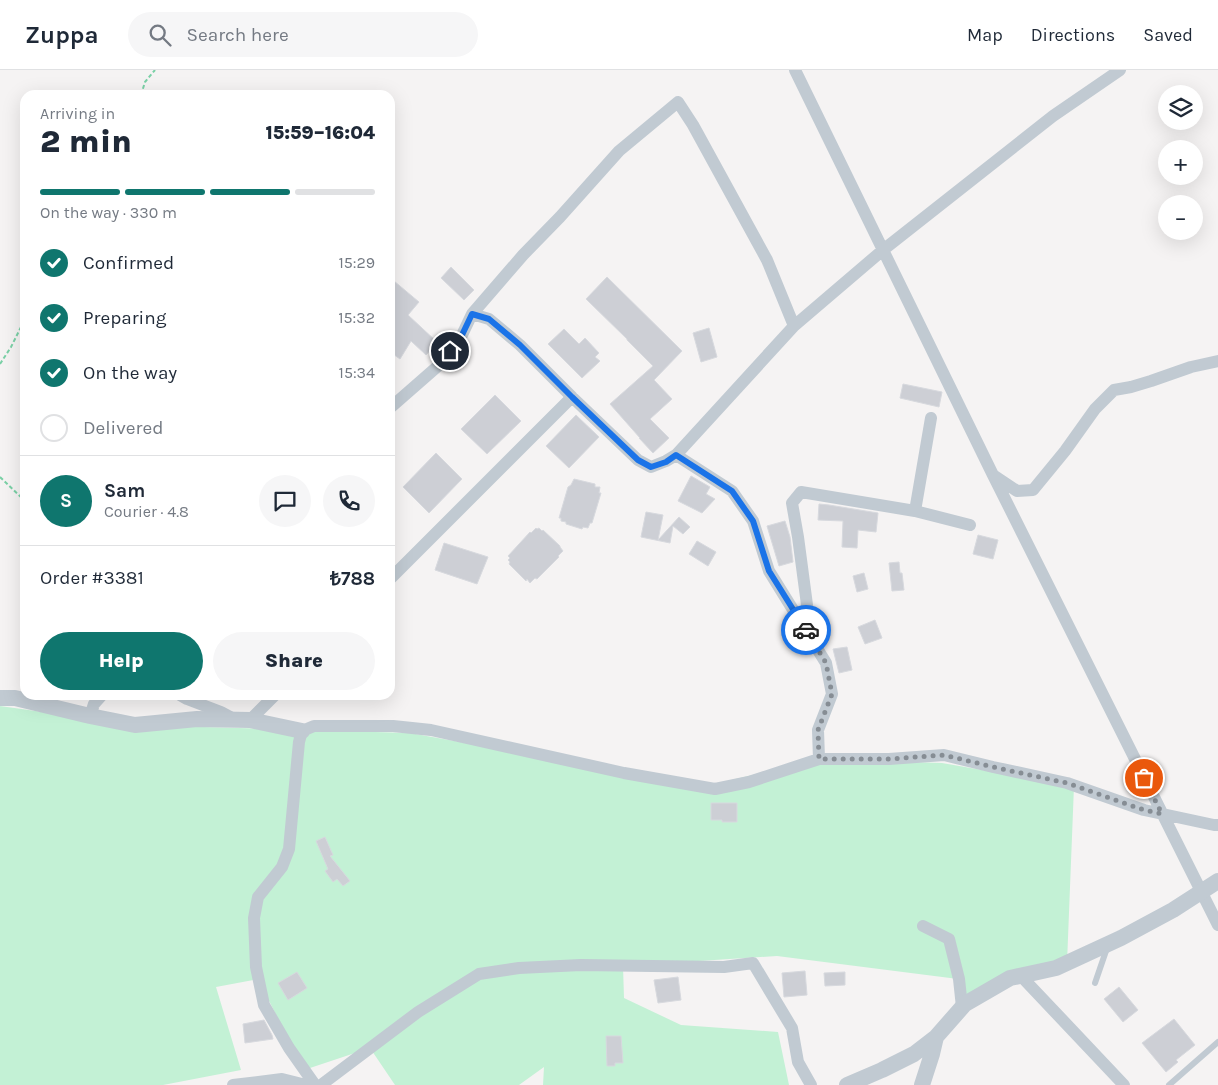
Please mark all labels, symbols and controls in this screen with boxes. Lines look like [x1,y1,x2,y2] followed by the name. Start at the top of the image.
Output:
[128,12,478,57] search box
[25,21,98,49] text: Zuppa
[146,21,174,49] icon: search
[186,24,289,46] text: Search here
[967,24,1003,46] text: Map
[1031,24,1115,46] text: Directions
[1143,24,1193,46] text: Saved
[1158,85,1203,240] map controls
[1158,85,1203,130] button: layers
[40,104,115,123] text: Arriving in
[266,122,375,144] text: 15:59–16:04
[40,123,132,160] text: 2 min
[1158,140,1203,185] button: +
[1158,195,1203,240] button: −
[40,203,177,222] text: On the way · 330 m
[40,249,68,277] icon: check
[83,252,174,274] text: Confirmed
[338,253,375,272] text: 15:29
[40,304,68,332] icon: check
[83,307,166,329] text: Preparing
[338,308,375,327] text: 15:32
[429,330,471,372] pin
[436,337,464,365] icon: home
[40,359,68,387] icon: check
[83,362,177,384] text: On the way
[339,363,375,382] text: 15:34
[83,417,163,439] text: Delivered
[259,475,311,527] button: chat
[323,475,375,527] button: phone
[104,480,145,502] text: Sam
[60,490,72,512] text: S
[104,502,189,521] text: Courier · 4.8
[40,567,144,589] text: Order #3381
[330,568,375,590] text: ₺788
[781,605,831,655] courier
[792,616,820,644] icon: car
[40,632,203,690] button: Help
[213,632,375,690] button: Share
[1123,757,1165,799] pin
[1130,764,1158,792] icon: bag

